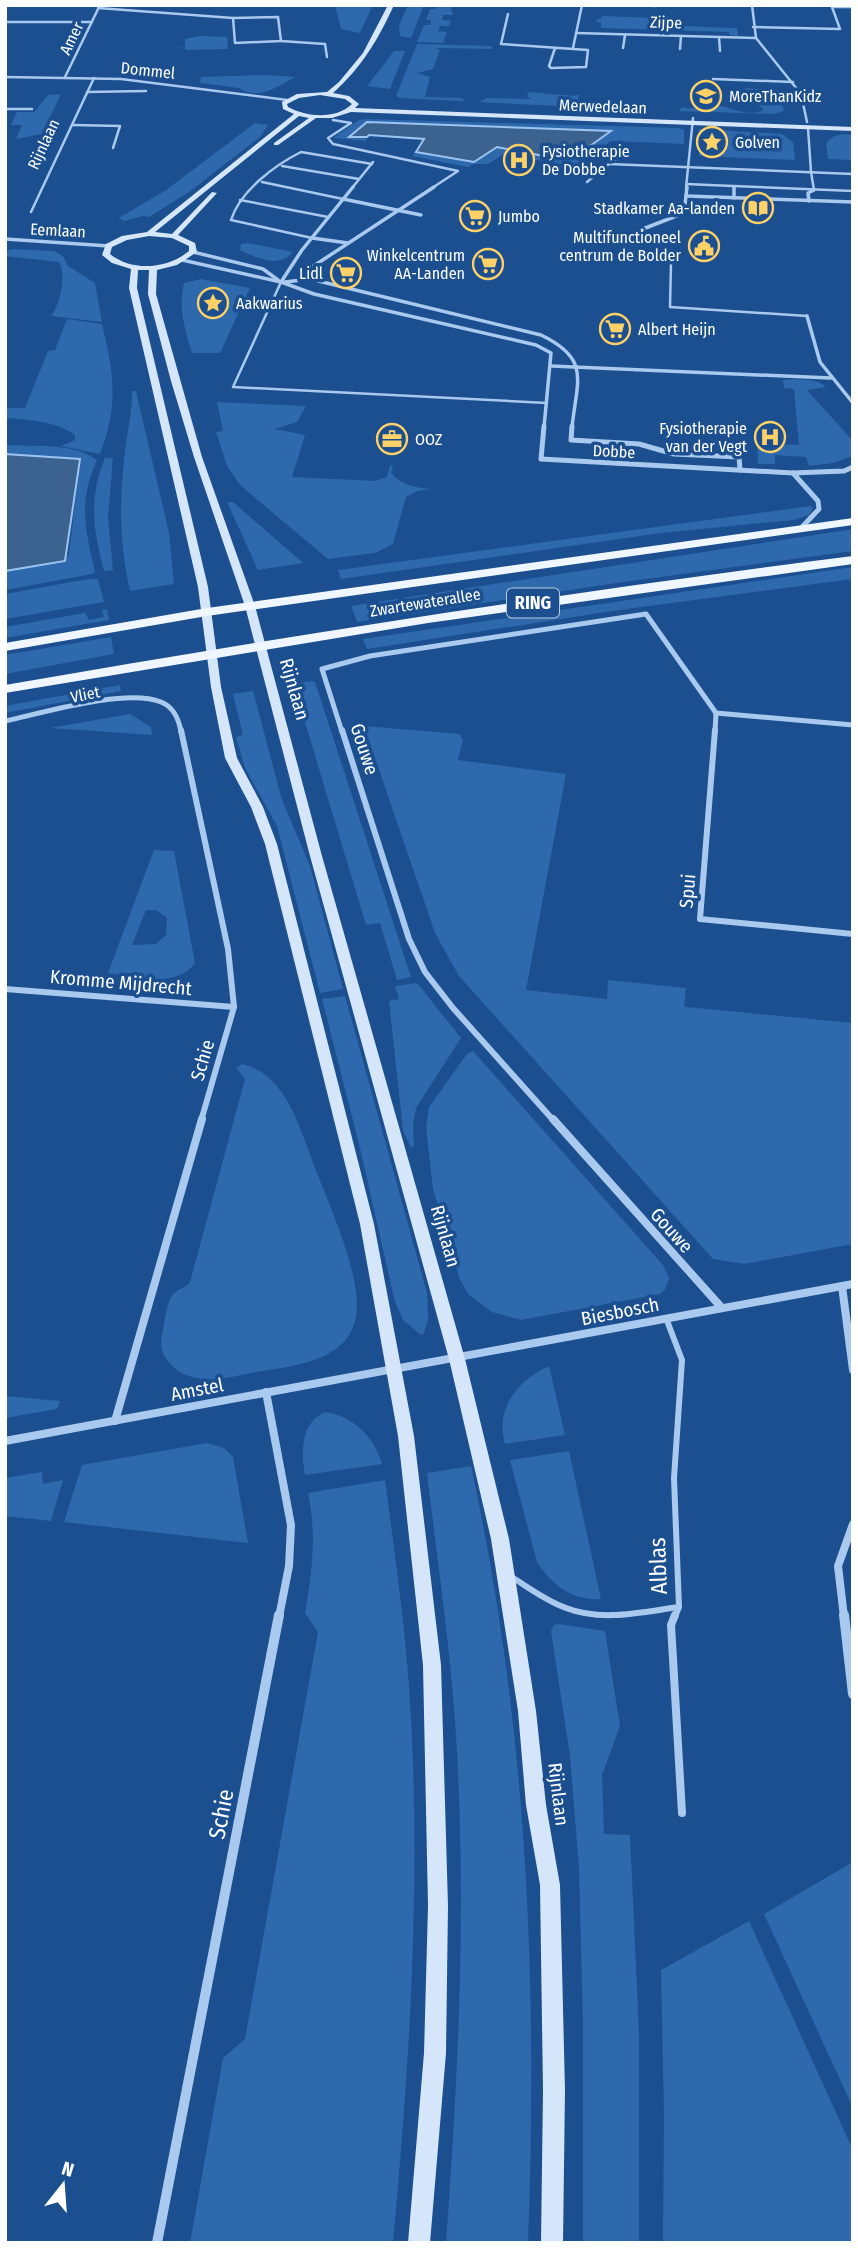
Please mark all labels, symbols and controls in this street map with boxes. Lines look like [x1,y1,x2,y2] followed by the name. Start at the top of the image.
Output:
[650,12,682,33] street label: Zijpe
[55,18,88,58] street label: Amer
[120,58,176,83] street label: Dommel
[689,79,723,113] school or university icon: MoreThanKidz
[729,87,821,106] place label: MoreThanKidz
[559,95,647,118] street label: Merwedelaan
[24,116,63,172] street label: Rijnlaan
[695,125,729,159] place icon: Golven
[735,133,780,152] place label: Golven
[542,142,630,179] place label: Fysiotherapie De Dobbe
[502,143,536,177] hospital icon: Fysiotherapie De Dobbe
[741,191,775,225] library icon: Stadkamer Aa-landen
[458,199,492,233] supermarket icon: Jumbo
[594,199,735,218] place label: Stadkamer Aa-landen
[498,207,540,226] place label: Jumbo
[30,220,86,241] street label: Eemlaan
[559,228,681,265] place label: Multifunctioneel centrum de Bolder
[687,229,721,263] public building icon: Multifunctioneel centrum de Bolder
[367,246,465,283] place label: Winkelcentrum AA-Landen
[471,247,505,281] supermarket icon: Winkelcentrum AA-Landen
[329,256,363,290] supermarket icon: Lidl
[299,264,323,283] place label: Lidl
[196,286,230,320] place icon: Aakwarius
[236,294,303,313] place label: Aakwarius
[598,312,632,346] supermarket icon: Albert Heijn
[638,320,716,339] place label: Albert Heijn
[659,419,748,456] place label: Fysiotherapie van der Vegt
[753,420,787,454] hospital icon: Fysiotherapie van der Vegt
[375,422,409,456] office icon: OOZ
[415,430,442,449] place label: OOZ
[592,441,636,462] street label: Dobbe
[368,584,482,621] street label: Zwartewaterallee
[507,588,559,618] road number: RING
[275,655,314,723] street label: Rijnlaan
[69,682,102,707] street label: Vliet
[345,721,384,778] street label: Gouwe
[675,873,700,909] street label: Spui
[49,965,194,1000] street label: Kromme Mijdrecht
[186,1037,219,1083] street label: Schie
[426,1202,465,1270] street label: Rijnlaan
[645,1203,698,1258] street label: Gouwe
[579,1293,661,1330] street label: Biesbosch
[169,1373,225,1406] street label: Amstel
[643,1537,673,1595] street label: Alblas
[543,1761,574,1827] street label: Rijnlaan
[202,1787,240,1841] street label: Schie
[28,2150,98,2220] north arrow
[59,2157,77,2182] text: N

